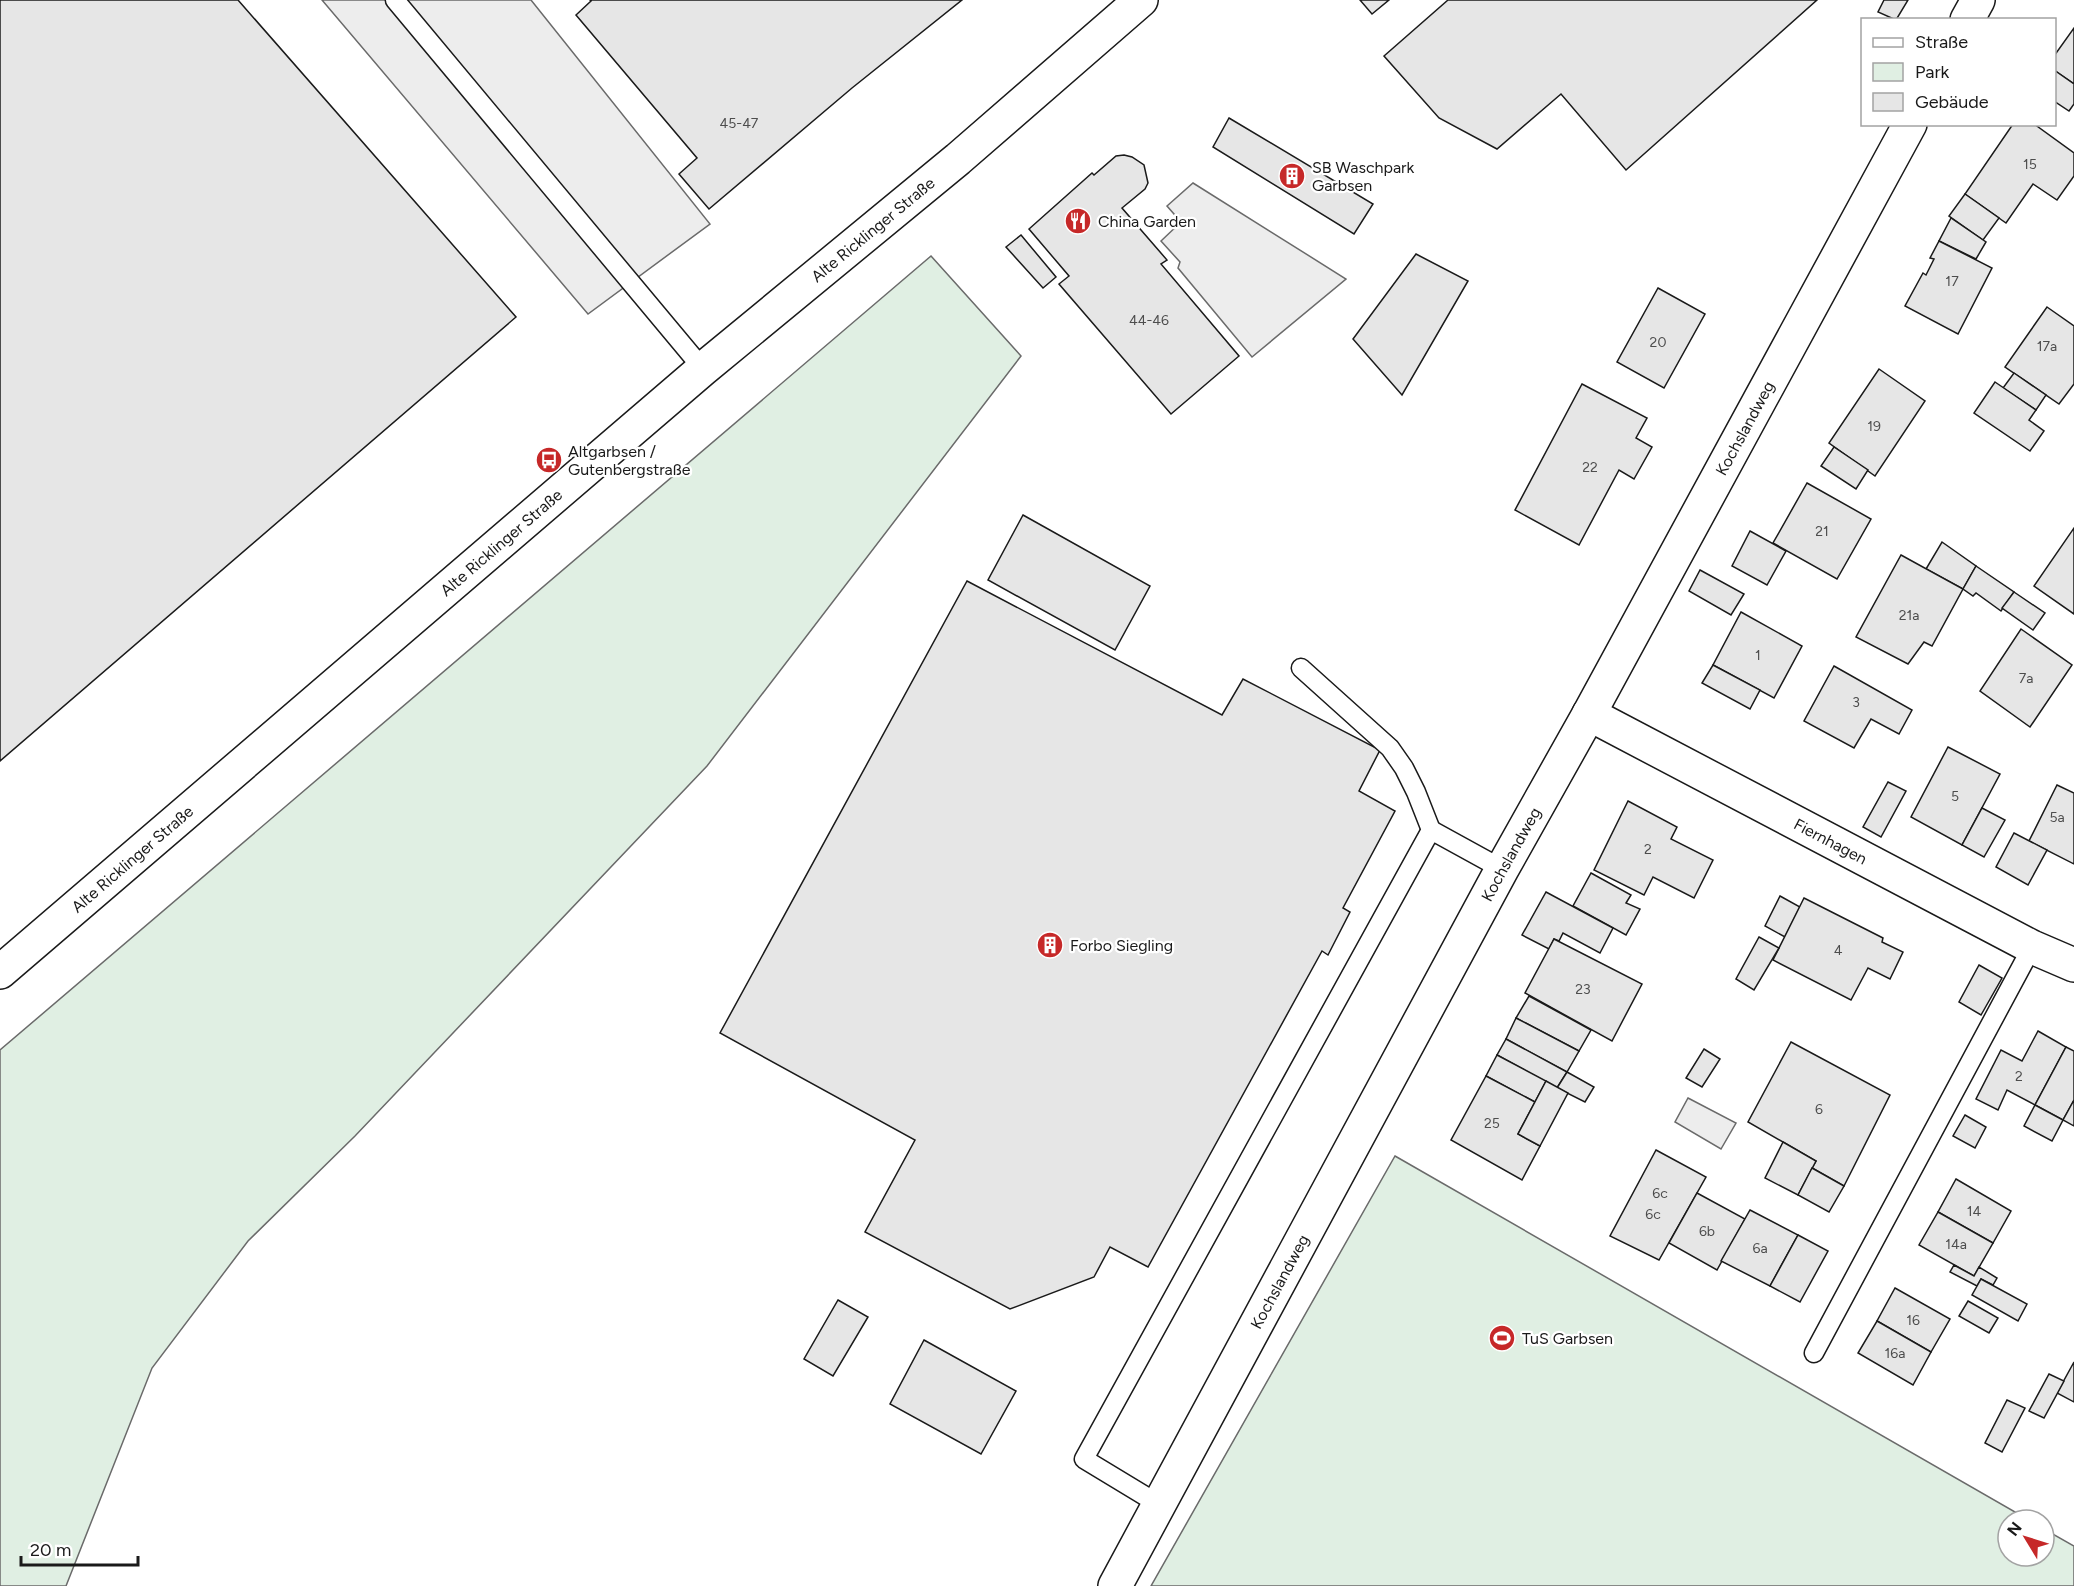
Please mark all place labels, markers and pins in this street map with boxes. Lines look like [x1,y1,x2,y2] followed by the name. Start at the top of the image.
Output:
[1312,158,1414,195] place label: SB Waschpark Garbsen
[1277,161,1307,191] building icon: SB Waschpark Garbsen
[1063,206,1093,236] restaurant icon: China Garden
[1098,212,1196,231] place label: China Garden
[568,442,691,479] place label: Altgarbsen / Gutenbergstraße
[534,445,564,475] bus stop icon: Altgarbsen / Gutenbergstraße
[1035,930,1065,960] building icon: Forbo Siegling
[1070,936,1173,955] place label: Forbo Siegling
[1487,1323,1517,1353] sports icon: TuS Garbsen
[1522,1329,1613,1348] place label: TuS Garbsen

